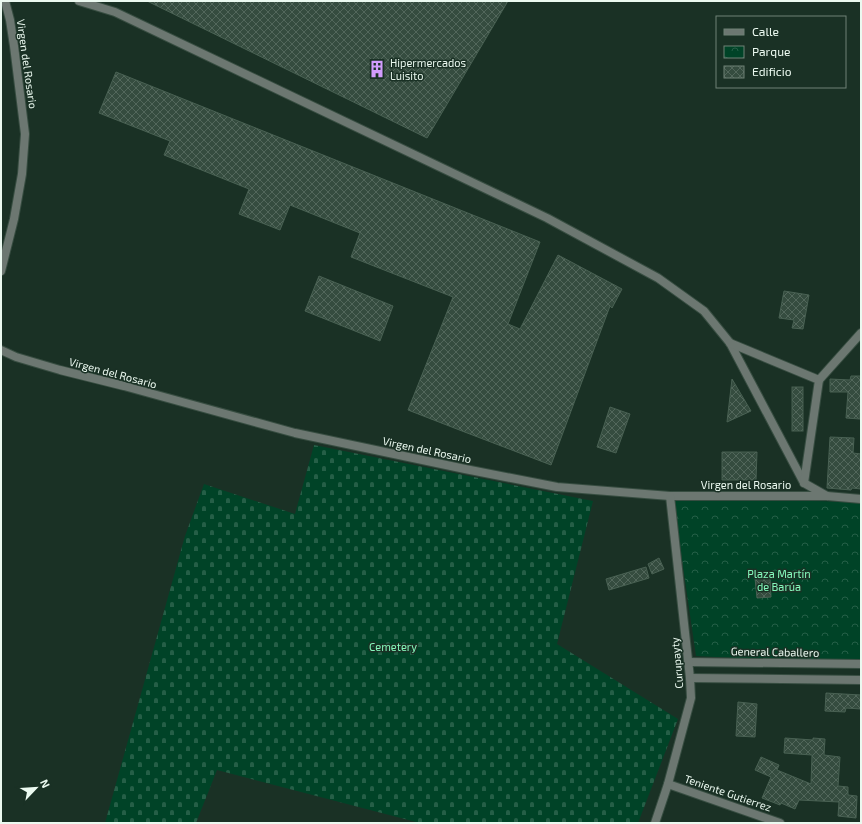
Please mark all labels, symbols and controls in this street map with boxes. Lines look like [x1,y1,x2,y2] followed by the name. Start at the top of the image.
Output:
[716,16,846,88] legend
[15,18,40,110] street label: Virgen del Rosario
[752,24,779,38] text: Calle
[752,44,790,58] text: Parque
[390,56,467,82] place label: Hipermercados Luisito
[367,59,387,79] building icon: Hipermercados Luisito
[752,64,792,78] text: Edificio
[68,355,158,390] street label: Virgen del Rosario
[382,434,473,465] street label: Virgen del Rosario
[701,478,791,491] street label: Virgen del Rosario
[747,567,811,593] park label: Plaza Martín de Barúa
[668,637,685,689] street label: Curupayty
[369,640,417,653] park label: Cemetery
[731,644,819,659] street label: General Caballero
[16,768,56,808] north arrow
[683,772,774,814] street label: Teniente Gutierrez
[38,777,53,790] text: N

